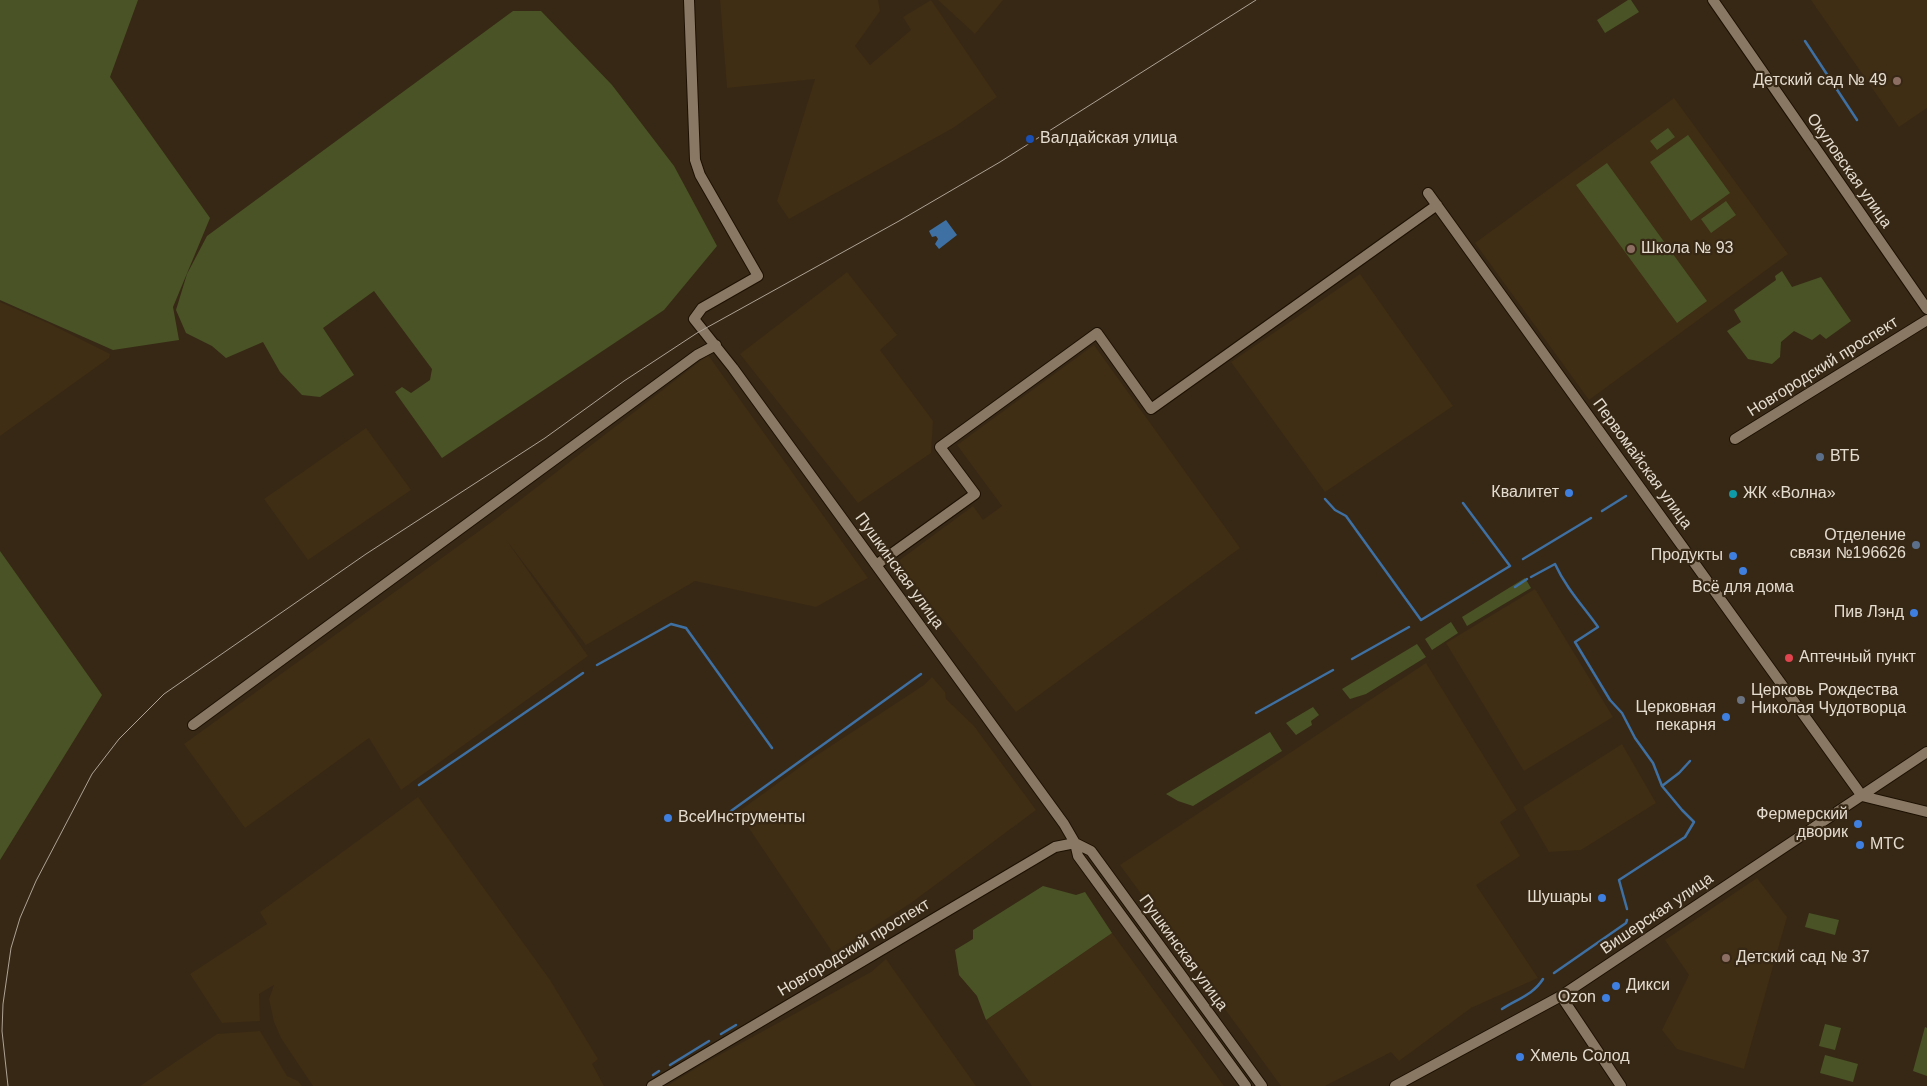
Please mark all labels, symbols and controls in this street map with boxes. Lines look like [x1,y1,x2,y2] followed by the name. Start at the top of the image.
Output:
[1753,71,1887,91] place label: Детский сад № 49
[1891,75,1903,87] marker: Детский сад № 49
[1802,110,1896,232] street label: Окуловская улица
[1040,129,1177,149] place label: Валдайская улица
[1024,133,1036,145] marker: Валдайская улица
[1641,239,1733,259] place label: Школа № 93
[1625,243,1637,255] marker: Школа № 93
[1744,313,1902,421] street label: Новгородский проспект
[1588,395,1696,533] street label: Первомайская улица
[1830,447,1860,467] place label: ВТБ
[1814,451,1826,463] marker: ВТБ
[1491,483,1559,503] place label: Квалитет
[1743,484,1836,504] place label: ЖК «Волна»
[1563,487,1575,499] marker: Квалитет
[1727,488,1739,500] marker: ЖК «Волна»
[851,509,947,633] street label: Пушкинская улица
[1790,526,1906,564] place label: Отделение связи №196626
[1910,539,1922,551] marker: Отделение связи №196626
[1651,546,1723,566] place label: Продукты
[1727,550,1739,562] marker: Продукты
[1737,565,1749,577] marker: Всё для дома
[1692,578,1794,598] place label: Всё для дома
[1834,603,1904,623] place label: Пив Лэнд
[1908,607,1920,619] marker: Пив Лэнд
[1799,648,1916,668] place label: Аптечный пункт
[1783,652,1795,664] marker: Аптечный пункт
[1751,681,1906,719] place label: Церковь Рождества Николая Чудотворца
[1735,694,1747,706] marker: Церковь Рождества Николая Чудотворца
[1635,698,1716,736] place label: Церковная пекарня
[1720,711,1732,723] marker: Церковная пекарня
[1756,805,1848,843] place label: Фермерский дворик
[678,808,805,828] place label: ВсеИнструменты
[662,812,674,824] marker: ВсеИнструменты
[1852,818,1864,830] marker: Фермерский дворик
[1870,835,1905,855] place label: МТС
[1854,839,1866,851] marker: МТС
[1597,869,1717,959] street label: Вишерская улица
[1527,888,1592,908] place label: Шушары
[1135,891,1231,1015] street label: Пушкинская улица
[1596,892,1608,904] marker: Шушары
[774,895,934,1001] street label: Новгородский проспект
[1736,948,1870,968] place label: Детский сад № 37
[1720,952,1732,964] marker: Детский сад № 37
[1626,976,1670,996] place label: Дикси
[1610,980,1622,992] marker: Дикси
[1558,988,1596,1008] place label: Ozon
[1600,992,1612,1004] marker: Ozon
[1530,1047,1630,1067] place label: Хмель Солод
[1514,1051,1526,1063] marker: Хмель Солод

